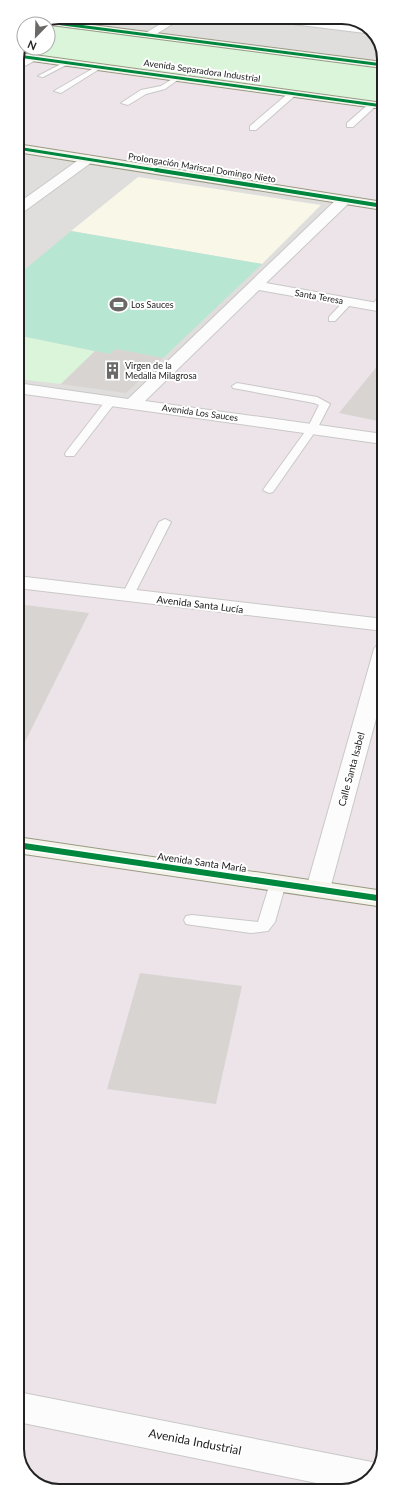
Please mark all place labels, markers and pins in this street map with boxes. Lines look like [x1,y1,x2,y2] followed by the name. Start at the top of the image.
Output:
[108,295,128,315] sports icon: Los Sauces
[131,299,174,310] place label: Los Sauces
[125,360,197,381] place label: Virgen de la Medalla Milagrosa
[102,361,122,381] building icon: Virgen de la Medalla Milagrosa

